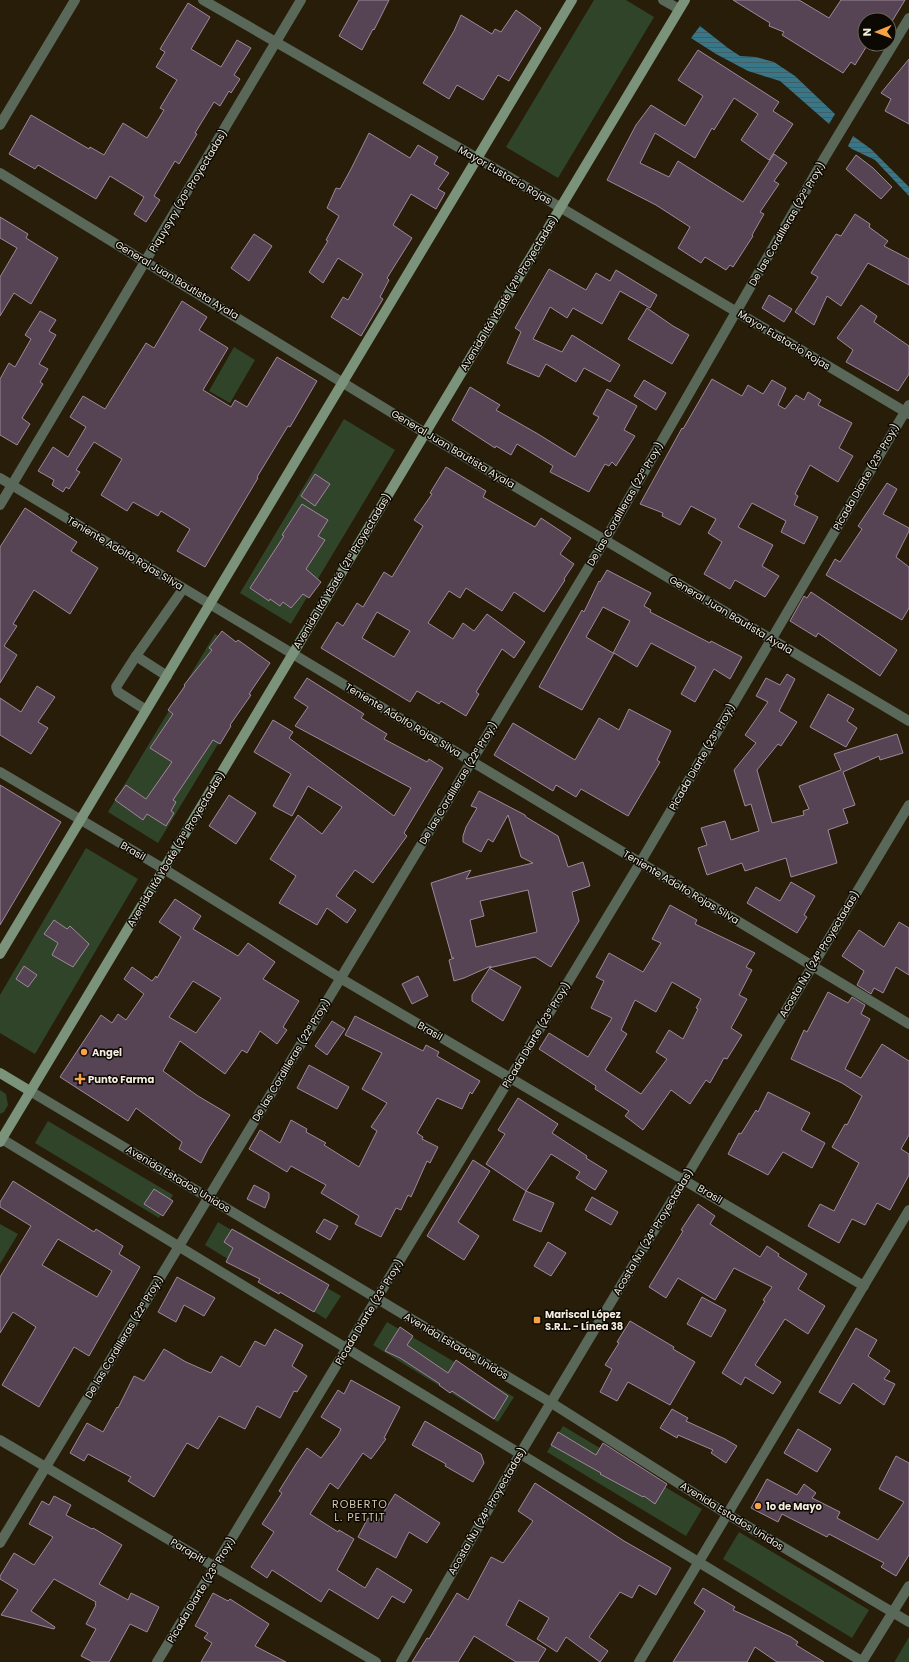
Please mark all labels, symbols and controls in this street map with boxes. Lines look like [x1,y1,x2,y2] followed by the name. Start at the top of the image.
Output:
[857,12,897,52] north arrow
[859,28,875,36] text: N
[145,127,231,255] street label: Piquysyry (20ª Proyectadas)
[456,142,554,208] street label: Mayor Eustacio Rojas
[745,159,829,289] street label: De las Cordilleras (22ª Proy.)
[456,212,562,374] street label: Avenida Itá Ybaté (21ª Proyectadas)
[112,237,242,323] street label: General Juan Bautista Ayala
[735,306,833,374] street label: Mayor Eustacio Rojas
[388,406,518,492] street label: General Juan Bautista Ayala
[829,421,903,533] street label: Picada Diarte (23ª Proy.)
[583,439,667,569] street label: De las Cordilleras (22ª Proy.)
[289,490,395,652] street label: Avenida Itá Ybaté (21ª Proyectadas)
[64,512,186,594] street label: Teniente Adolfo Rojas Silva
[666,572,796,658] street label: General Juan Bautista Ayala
[342,679,464,761] street label: Teniente Adolfo Rojas Silva
[665,701,739,813] street label: Picada Diarte (23ª Proy.)
[415,719,501,847] street label: De las Cordilleras (22ª Proy.)
[123,768,229,930] street label: Avenida Itá Ybaté (21ª Proyectadas)
[118,838,148,864] street label: Brasil
[620,846,742,928] street label: Teniente Adolfo Rojas Silva
[775,888,863,1020] street label: Acosta Ñu (24ª Proyectadas)
[498,979,574,1091] street label: Picada Diarte (23ª Proy.)
[248,996,334,1124] street label: De las Cordilleras (22ª Proy.)
[415,1018,445,1044] street label: Brasil
[92,1045,122,1060] place label: Angel
[79,1047,89,1057] marker: Angel
[88,1072,154,1087] place label: Punto Farma
[75,1074,85,1084] marker: Punto Farma
[123,1142,233,1216] street label: Avenida Estados Unidos
[609,1166,697,1298] street label: Acosta Ñu (24ª Proyectadas)
[695,1181,725,1207] street label: Brasil
[331,1256,407,1368] street label: Picada Diarte (23ª Proy.)
[81,1273,167,1401] street label: De las Cordilleras (22ª Proy.)
[545,1307,623,1334] place label: Mariscal López S.R.L. - Línea 38
[401,1309,511,1383] street label: Avenida Estados Unidos
[532,1315,542,1325] marker: Mariscal López S.R.L. - Línea 38
[444,1445,530,1577] street label: Acosta Ñu (24ª Proyectadas)
[677,1478,787,1554] street label: Avenida Estados Unidos
[332,1496,388,1525] district label: ROBERTO L. PETTIT
[766,1499,823,1514] place label: 1o de Mayo
[753,1501,763,1511] marker: 1o de Mayo
[163,1534,239,1646] street label: Picada Diarte (23ª Proy.)
[168,1535,209,1568] street label: Parapití

